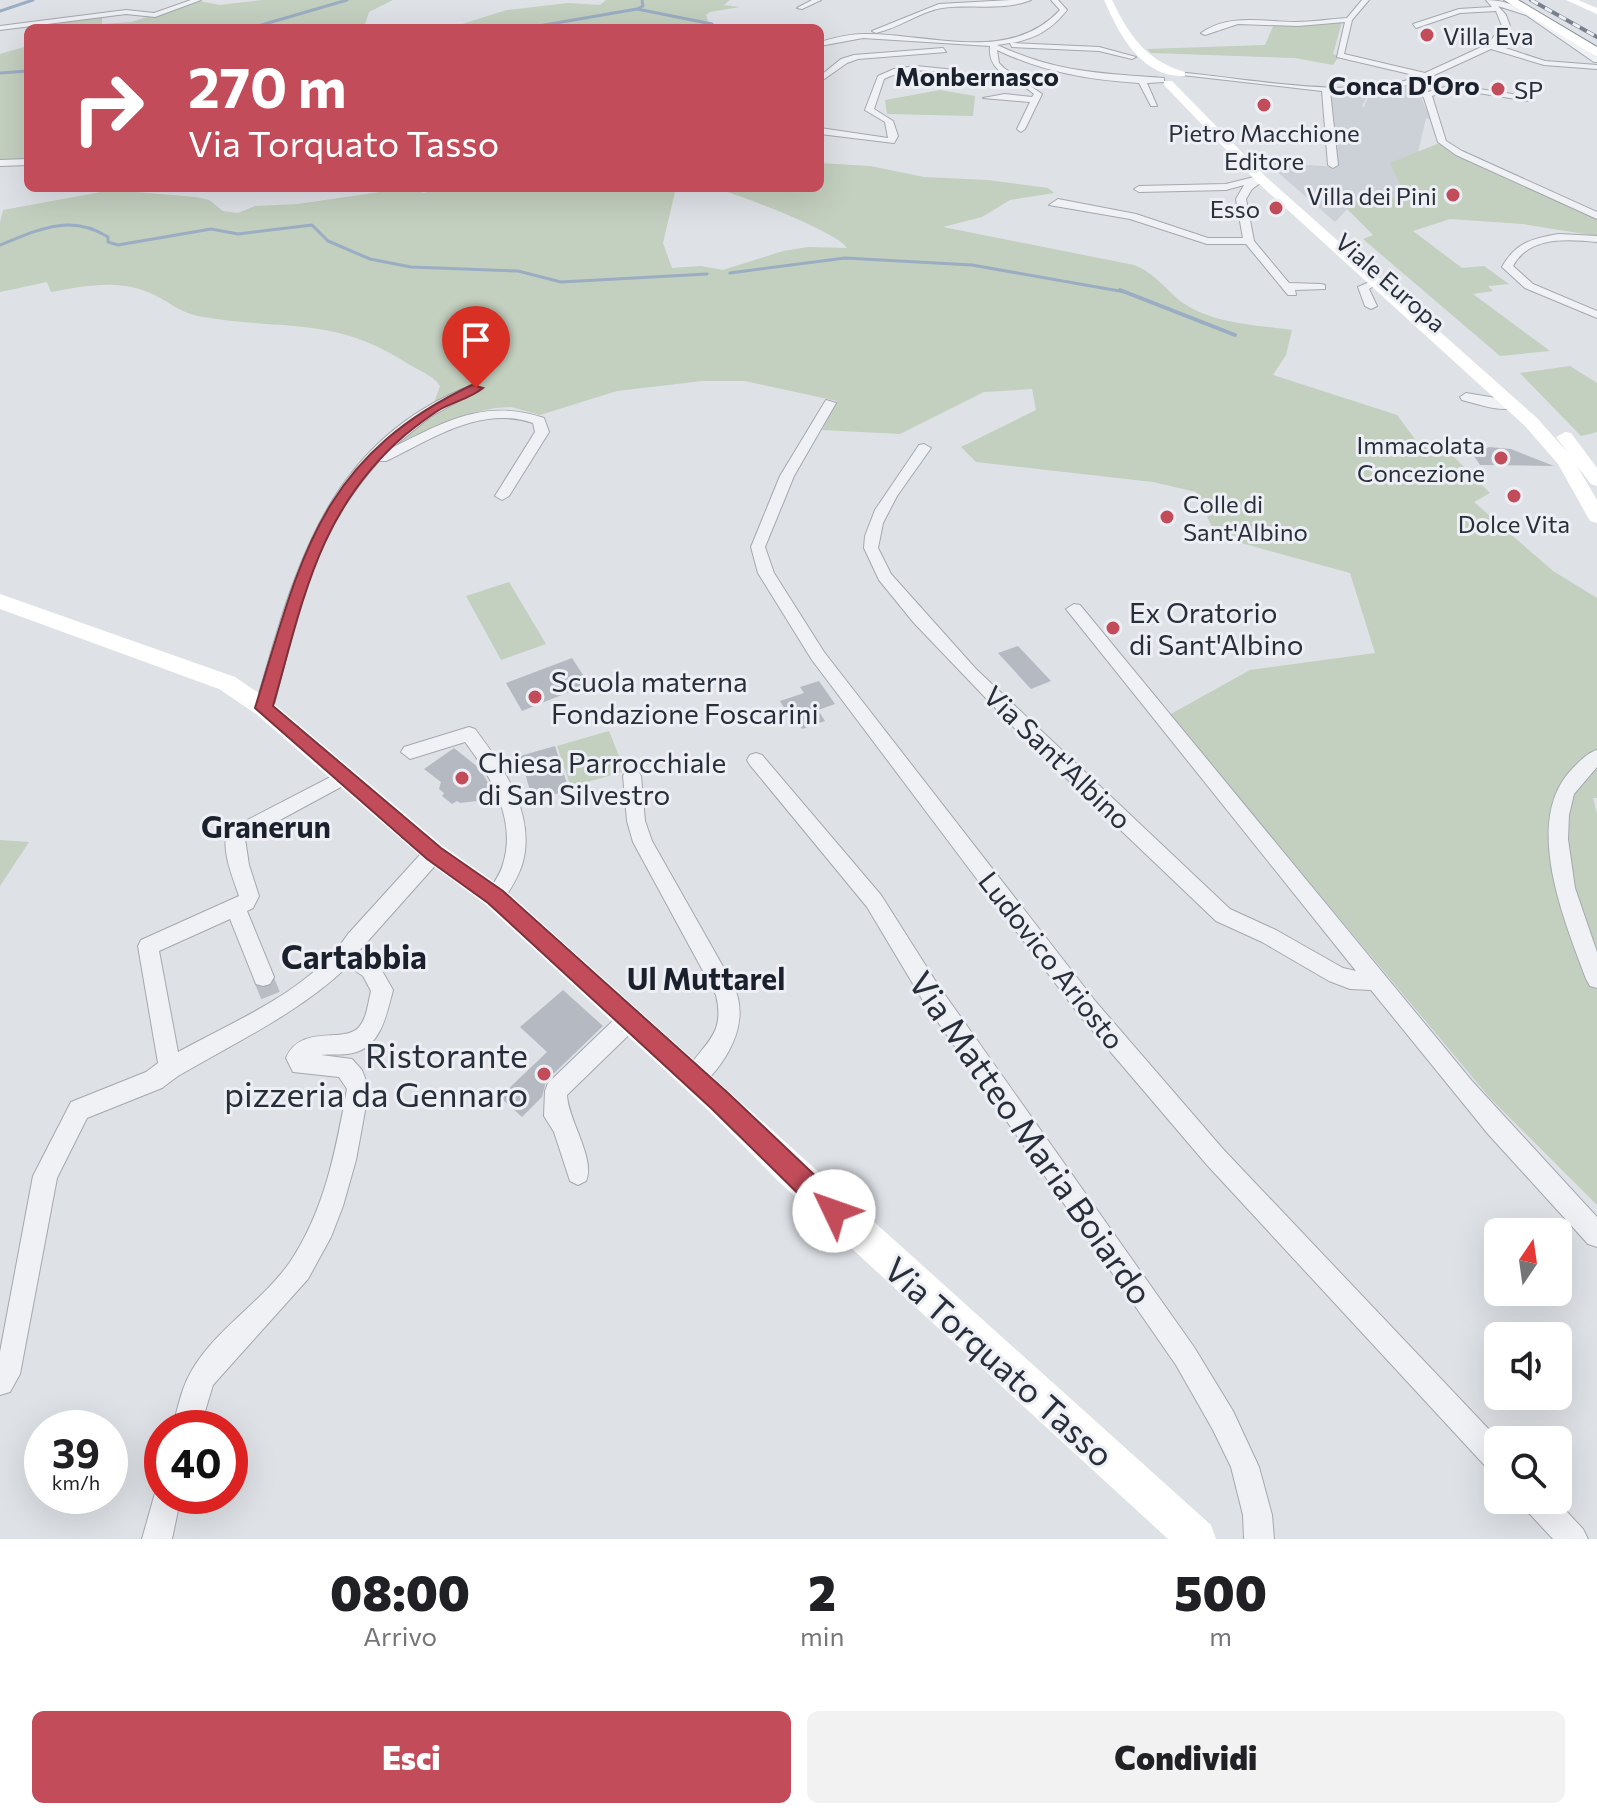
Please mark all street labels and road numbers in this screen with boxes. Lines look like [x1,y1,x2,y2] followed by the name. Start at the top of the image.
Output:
[1330,226,1452,338] street label: Viale Europa
[977,678,1139,836] street label: Via Sant'Albino
[972,864,1132,1056] street label: Ludovico Ariosto
[901,962,1163,1312] street label: Via Matteo Maria Boiardo
[877,1247,1123,1475] street label: Via Torquato Tasso

